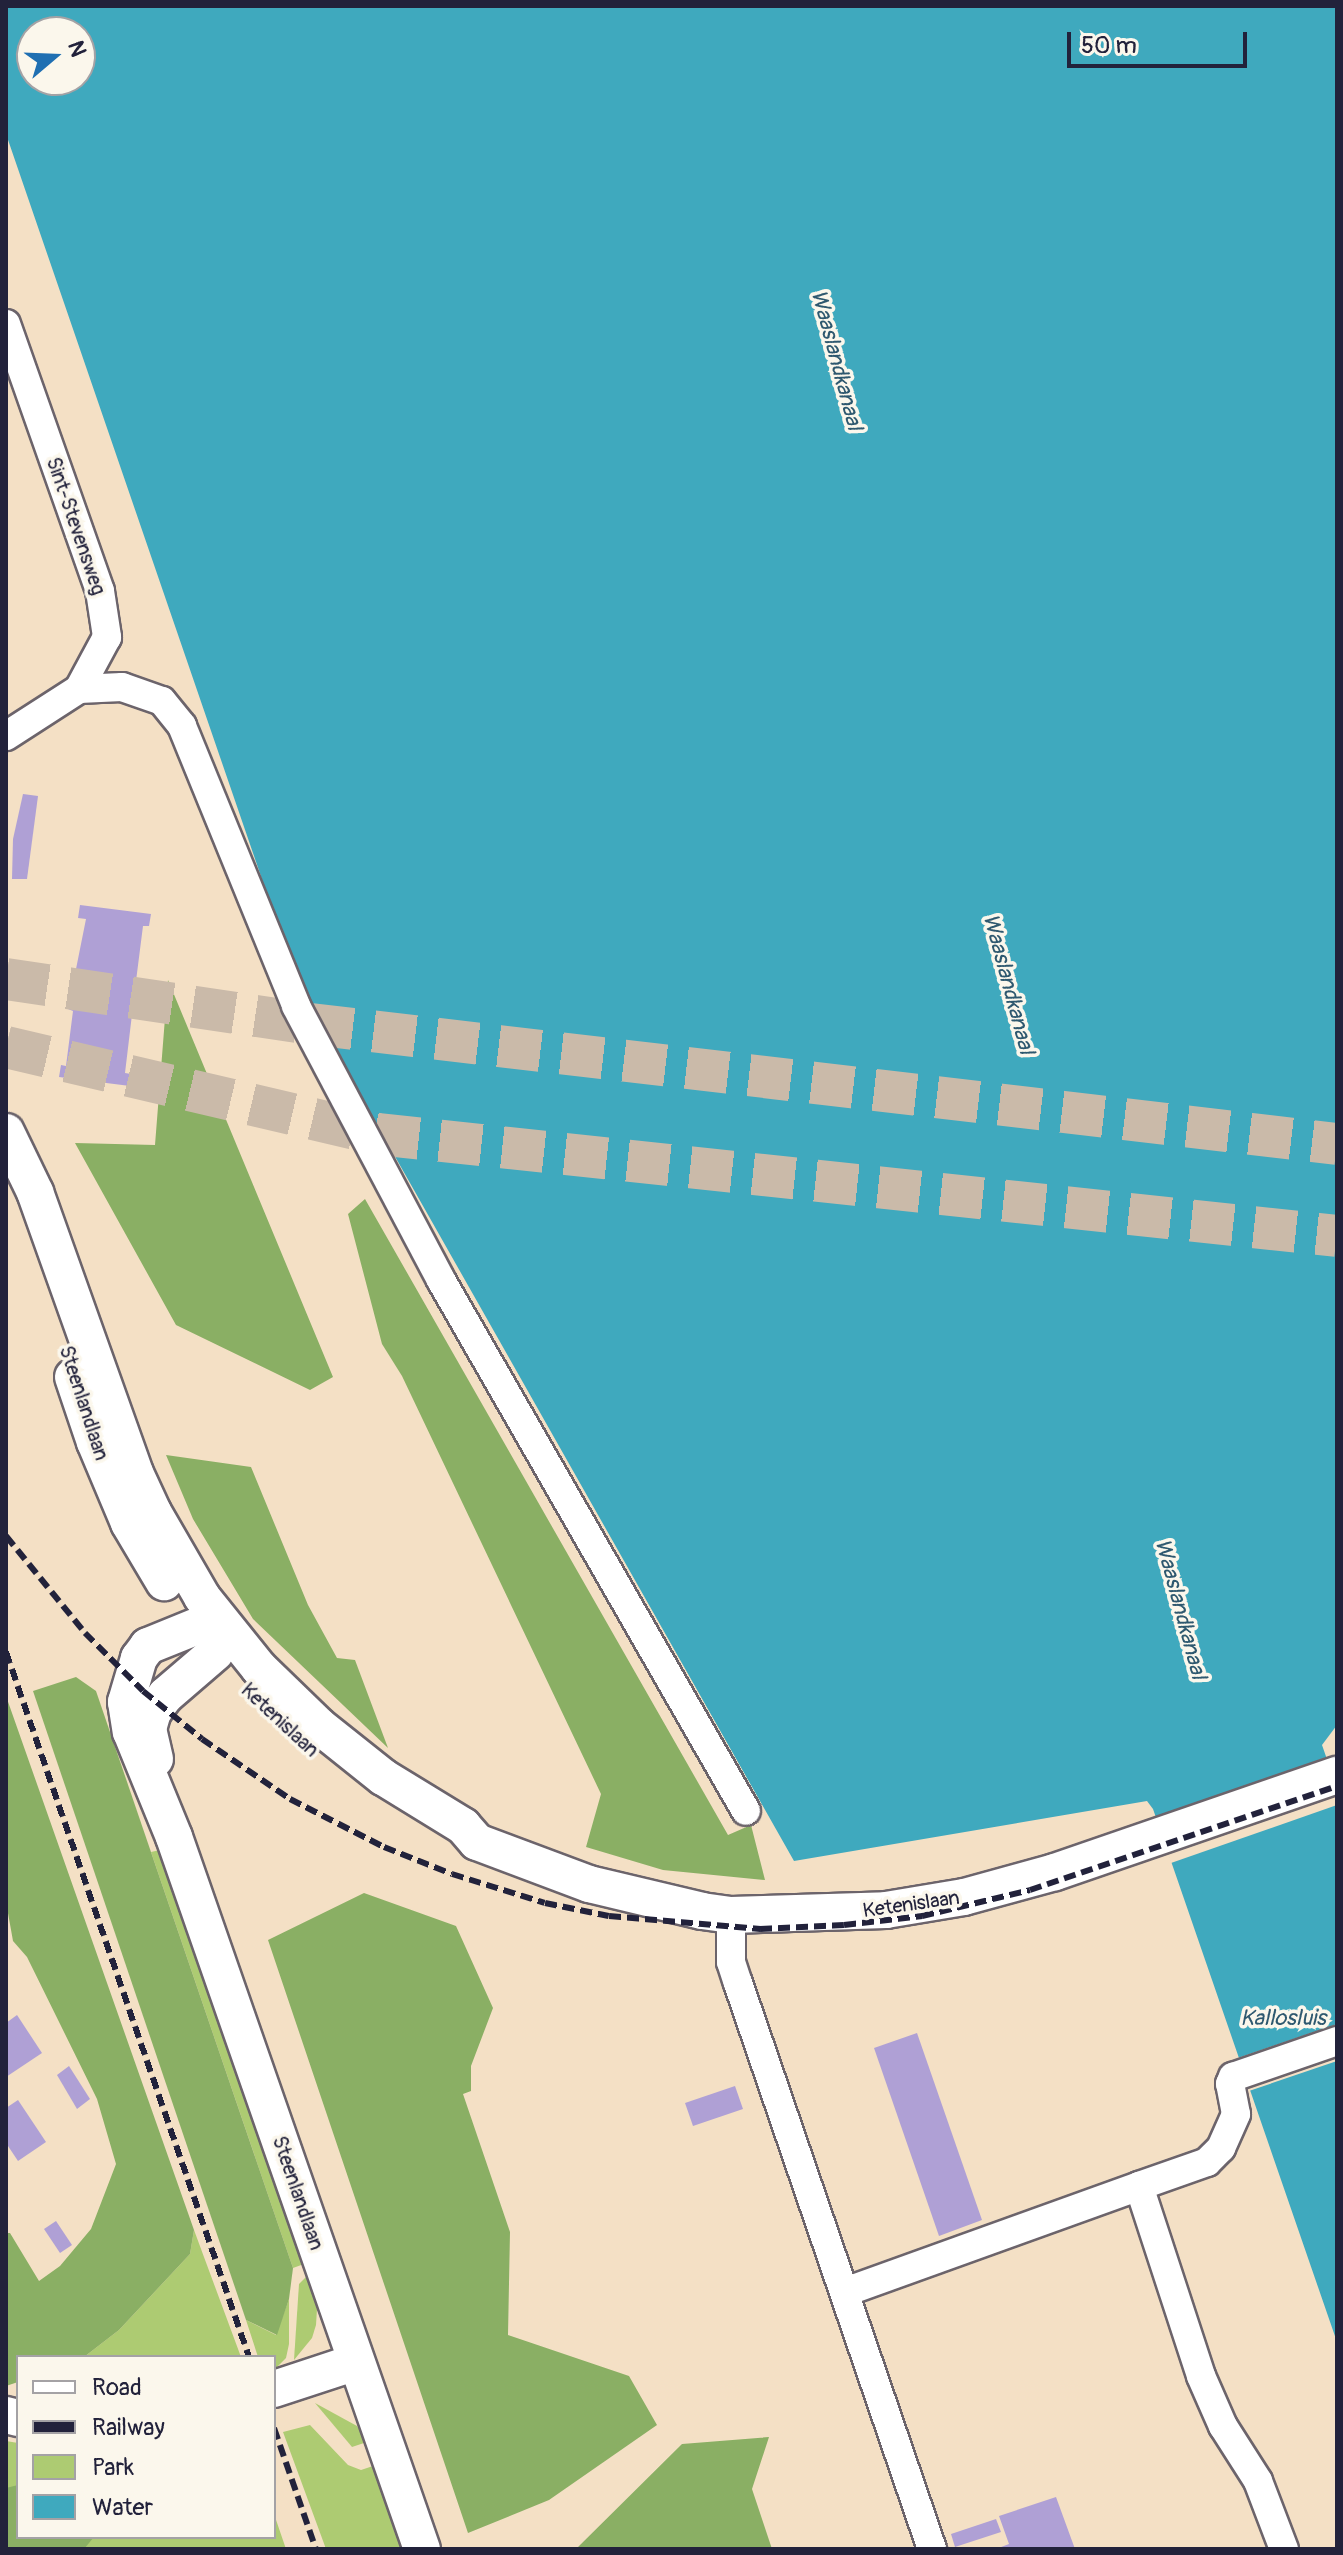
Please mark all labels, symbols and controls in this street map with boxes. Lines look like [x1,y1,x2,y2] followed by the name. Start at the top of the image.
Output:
[16,16,96,96] north arrow
[1071,16,1251,66] scale bar
[1081,31,1137,60] text: 50 m
[61,37,92,60] text: N
[805,287,867,433] water label: Waaslandkanaal
[41,454,111,598] street label: Sint-Stevensweg
[977,911,1039,1057] water label: Waaslandkanaal
[54,1343,114,1463] street label: Steenlandlaan
[1149,1536,1211,1682] water label: Waaslandkanaal
[236,1678,324,1762] street label: Ketenislaan
[861,1885,961,1923] street label: Ketenislaan
[1240,2006,1326,2032] water label: Kallosluis
[267,2133,329,2253] street label: Steenlandlaan
[16,2355,276,2539] legend
[92,2373,142,2402] text: Road
[92,2413,165,2442] text: Railway
[92,2453,134,2482] text: Park
[92,2493,153,2522] text: Water

